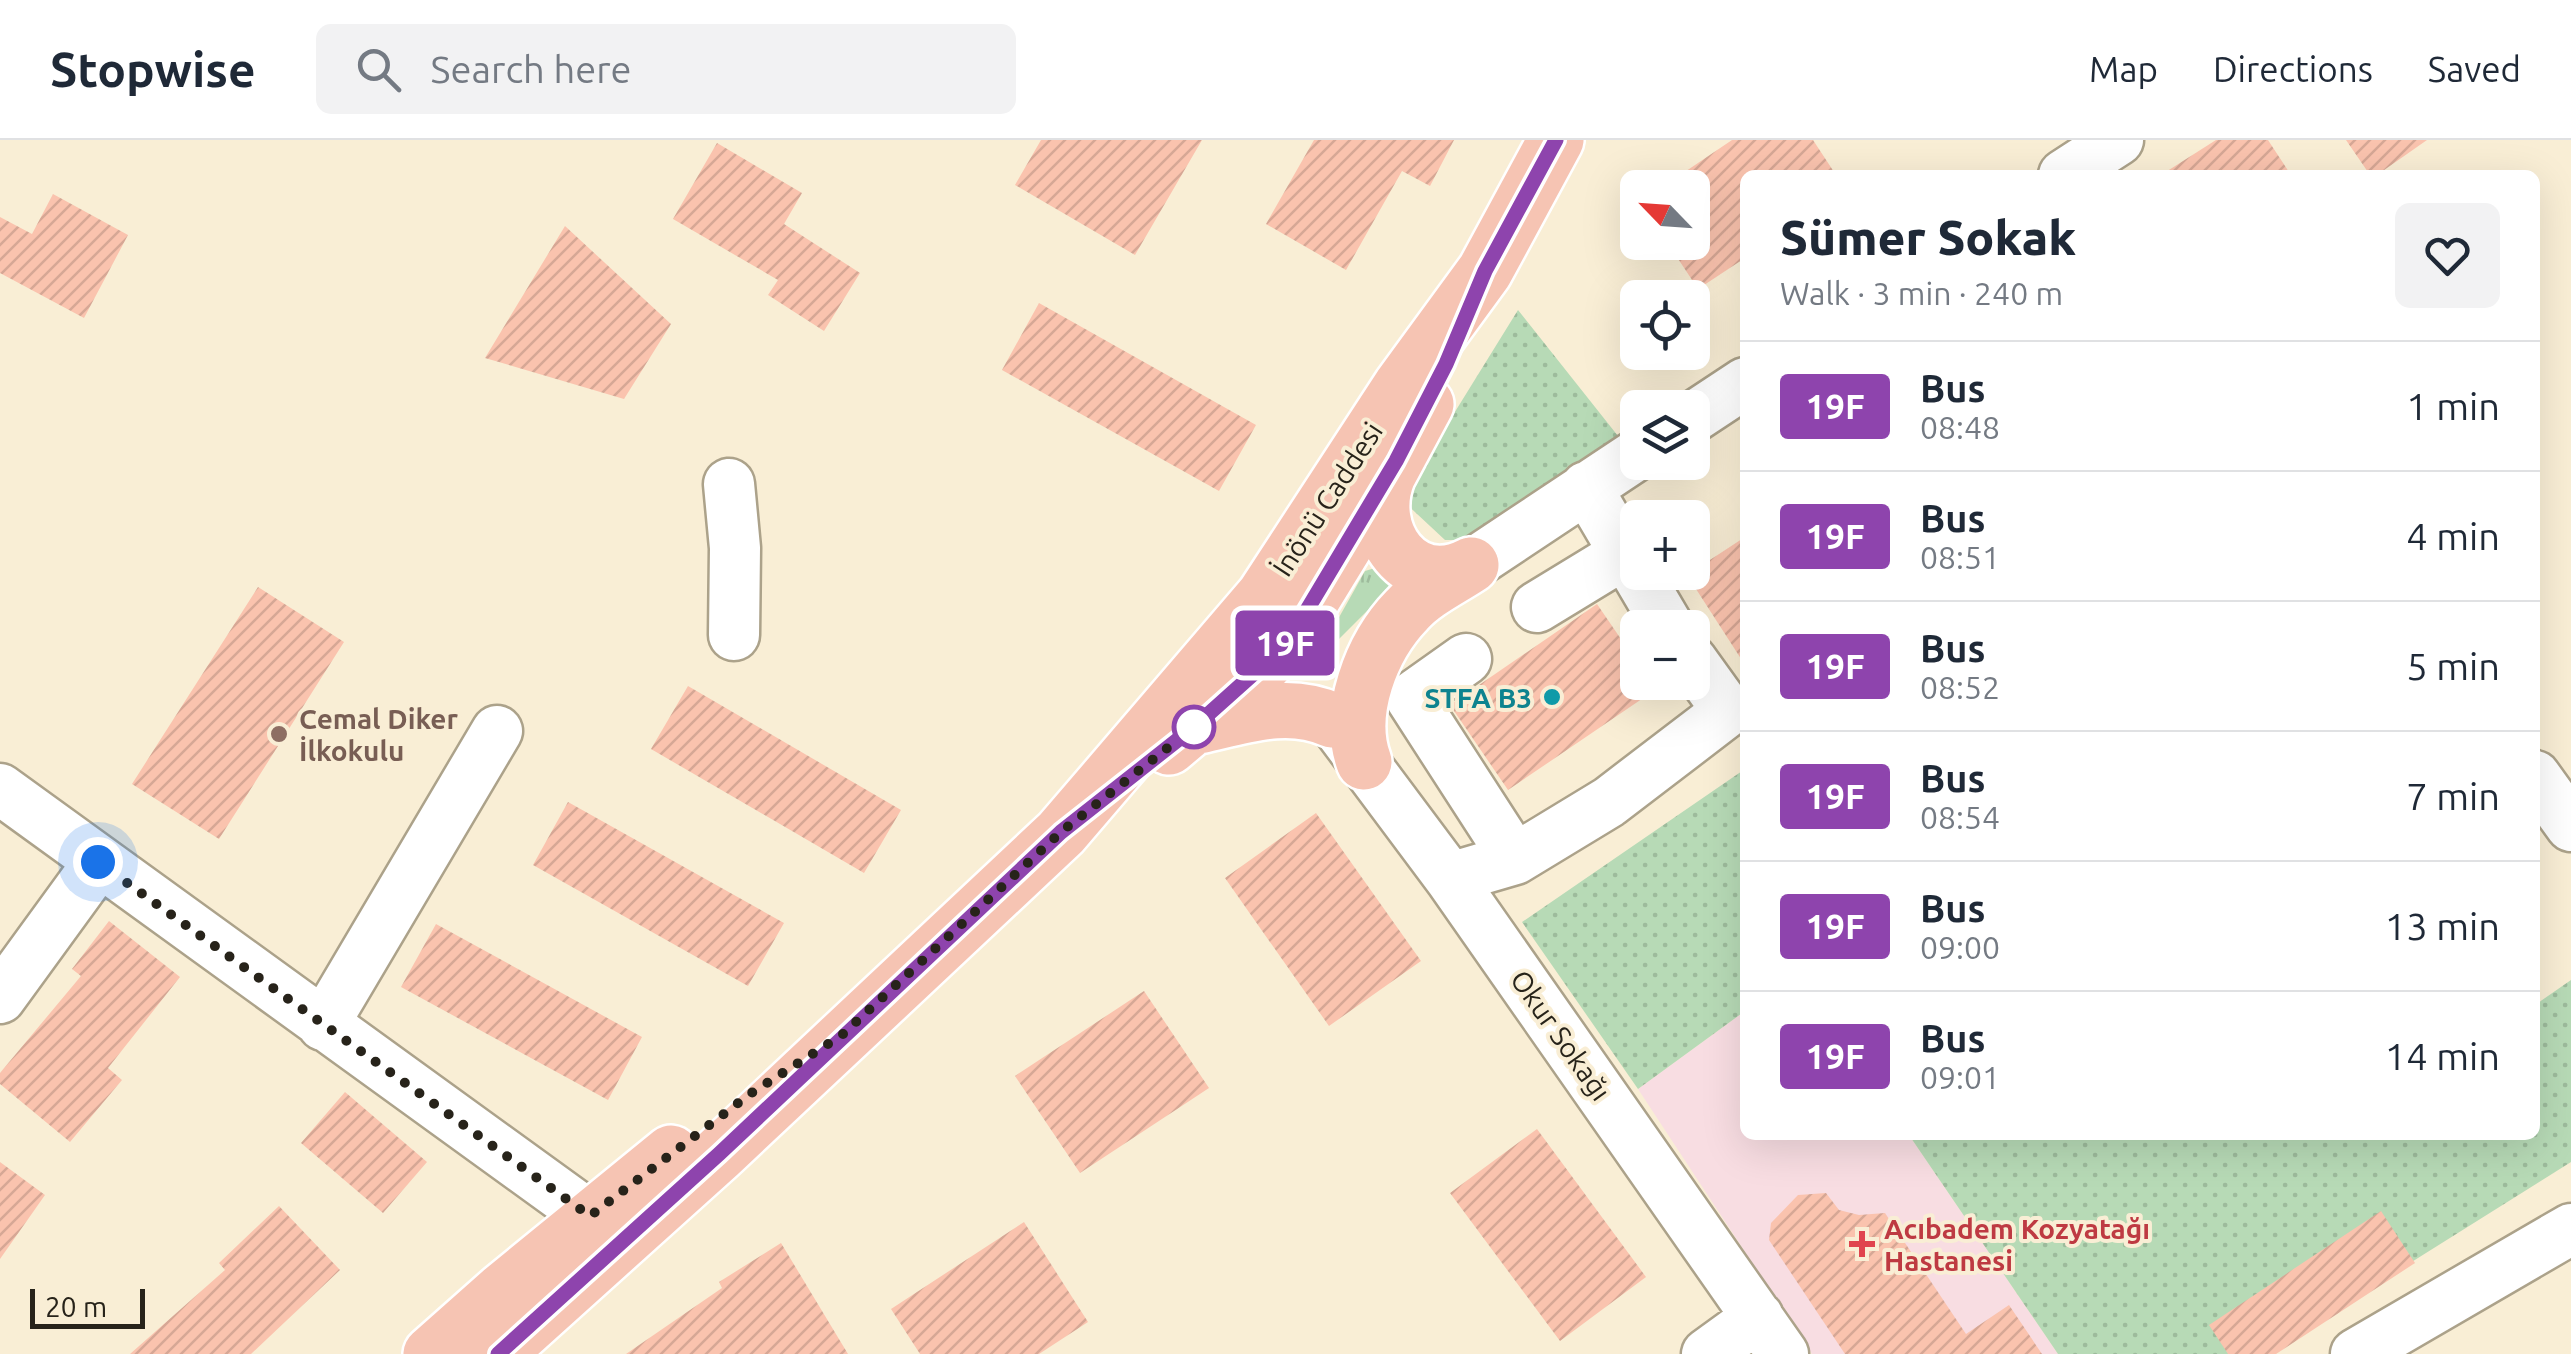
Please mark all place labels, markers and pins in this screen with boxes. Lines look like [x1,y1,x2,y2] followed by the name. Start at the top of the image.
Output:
[1425,682,1532,713] place label: STFA B3
[1541,686,1563,708] marker: STFA B3
[299,703,458,766] place label: Cemal Diker İlkokulu
[1173,706,1215,748] unlabelled marker
[268,723,290,745] marker: Cemal Diker İlkokulu
[1884,1213,2150,1276] place label: Acıbadem Kozyatağı Hastanesi
[1849,1231,1875,1257] marker: Acıbadem Kozyatağı Hastanesi

